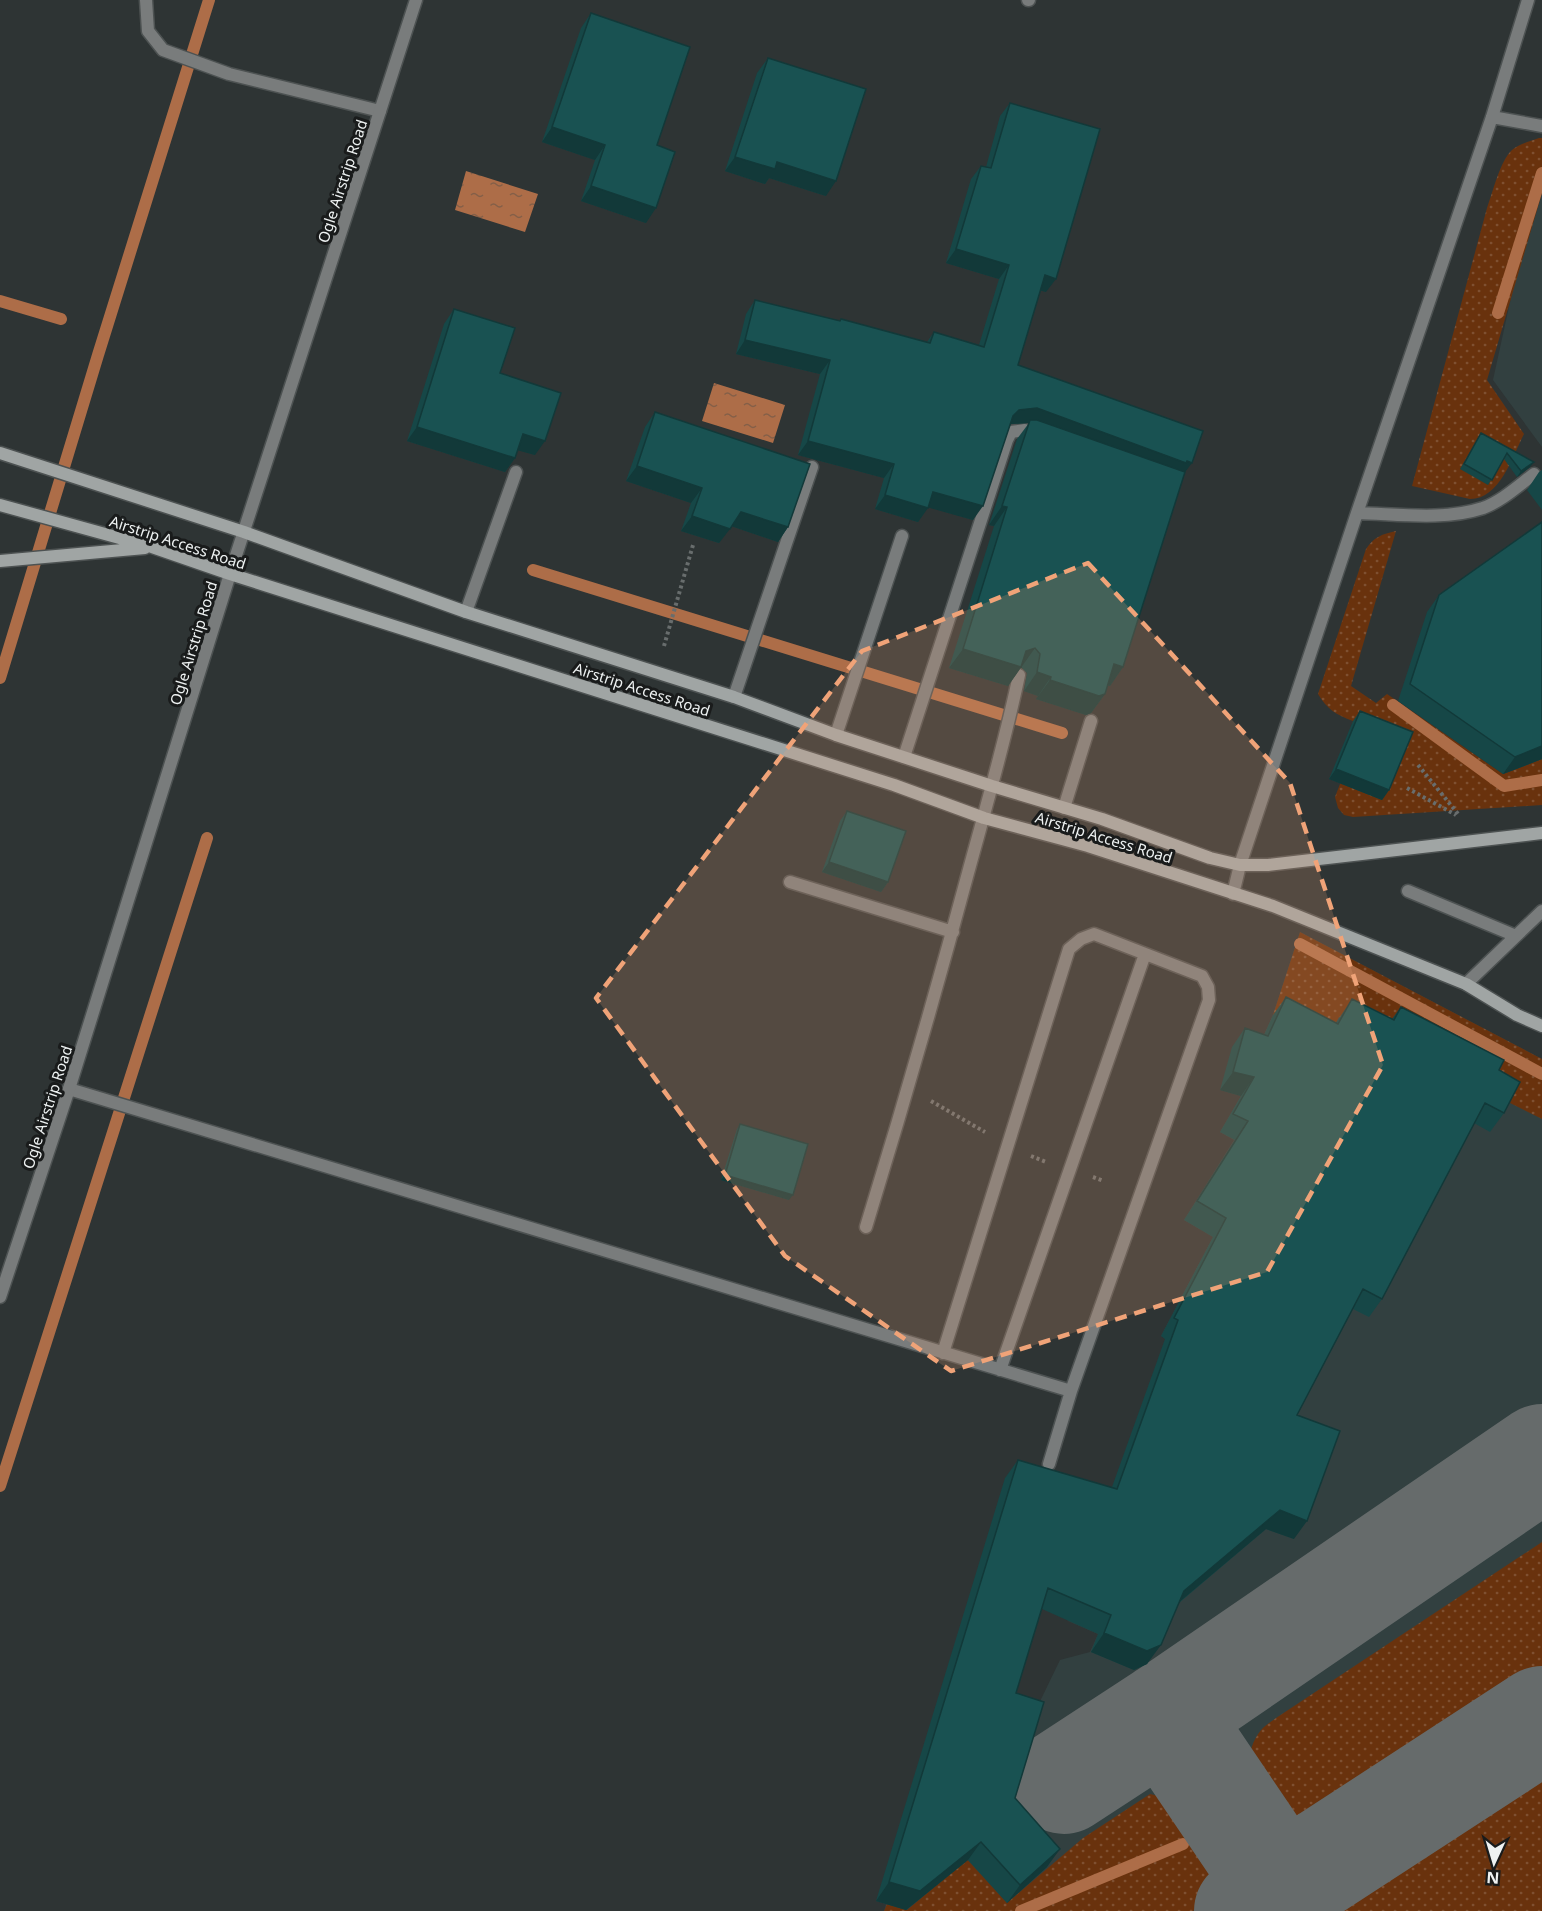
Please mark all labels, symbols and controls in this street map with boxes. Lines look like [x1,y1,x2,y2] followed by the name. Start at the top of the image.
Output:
[313,117,371,245] street label: Ogle Airstrip Road
[107,511,249,573] street label: Airstrip Access Road
[165,579,221,707] street label: Ogle Airstrip Road
[571,658,713,720] street label: Airstrip Access Road
[1033,807,1175,867] street label: Airstrip Access Road
[18,1043,76,1171] street label: Ogle Airstrip Road
[1464,1833,1524,1893] north arrow
[1486,1867,1500,1889] text: N

